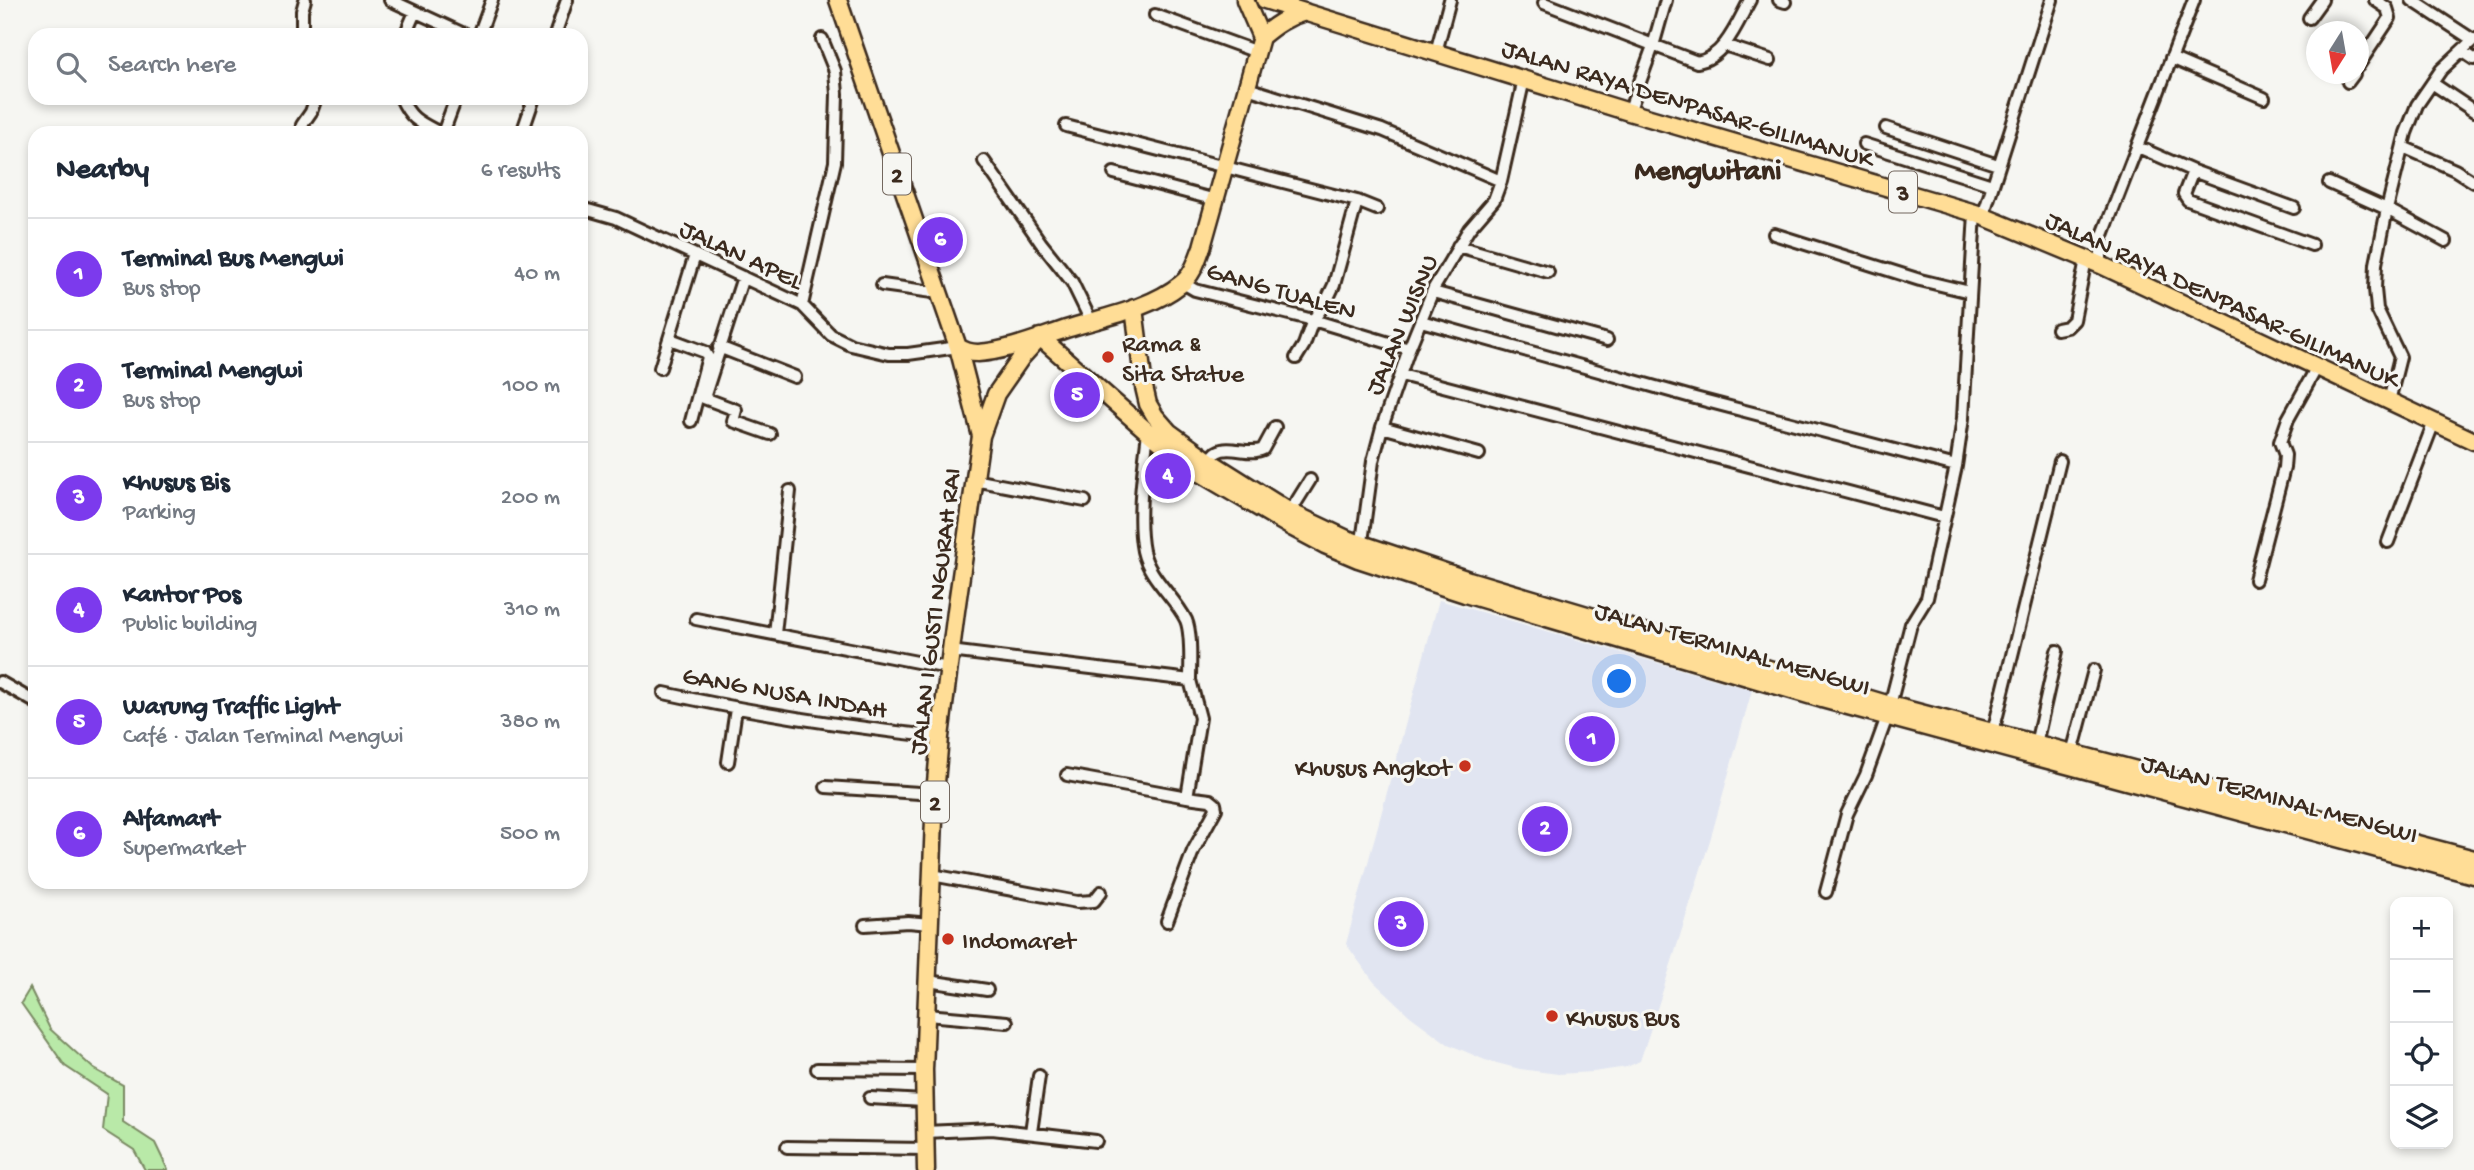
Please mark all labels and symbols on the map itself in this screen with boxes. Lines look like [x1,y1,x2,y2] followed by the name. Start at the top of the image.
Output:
[2306,21,2369,84] north arrow
[1497,35,1879,178] street label: JALAN RAYA DENPASAR-GILIMANUK
[883,154,911,194] road number: 2
[1634,156,1782,191] district label: Mengwitani
[1889,172,1917,212] road number: 3
[2039,206,2405,399] street label: JALAN RAYA DENPASAR-GILIMANUK
[917,214,963,266] pin: 6
[673,215,808,300] street label: JALAN APEL
[1361,251,1448,401] street label: JALAN WISNU
[1202,257,1359,329] street label: GANG TUALEN
[1122,331,1245,392] place label: Rama & Sita Statue
[1100,349,1116,365] marker: Rama & Sita Statue
[1054,369,1100,421] pin: 5
[1145,450,1191,502] pin: 4
[904,466,970,757] street label: JALAN I GUSTI NGURAH RAI
[1590,597,1873,706] street label: JALAN TERMINAL MENGWI
[680,662,889,729] street label: GANG NUSA INDAH
[1602,664,1636,698] your location
[1569,713,1615,765] pin: 1
[2137,749,2421,853] street label: JALAN TERMINAL MENGWI
[1295,755,1453,786] place label: Khusus Angkot
[1457,758,1473,774] marker: Khusus Angkot
[921,782,949,822] road number: 2
[1522,803,1568,855] pin: 2
[1378,898,1424,950] pin: 3
[962,928,1078,959] place label: Indomaret
[940,931,956,947] marker: Indomaret
[1566,1005,1680,1036] place label: Khusus Bus
[1544,1008,1560,1024] marker: Khusus Bus

